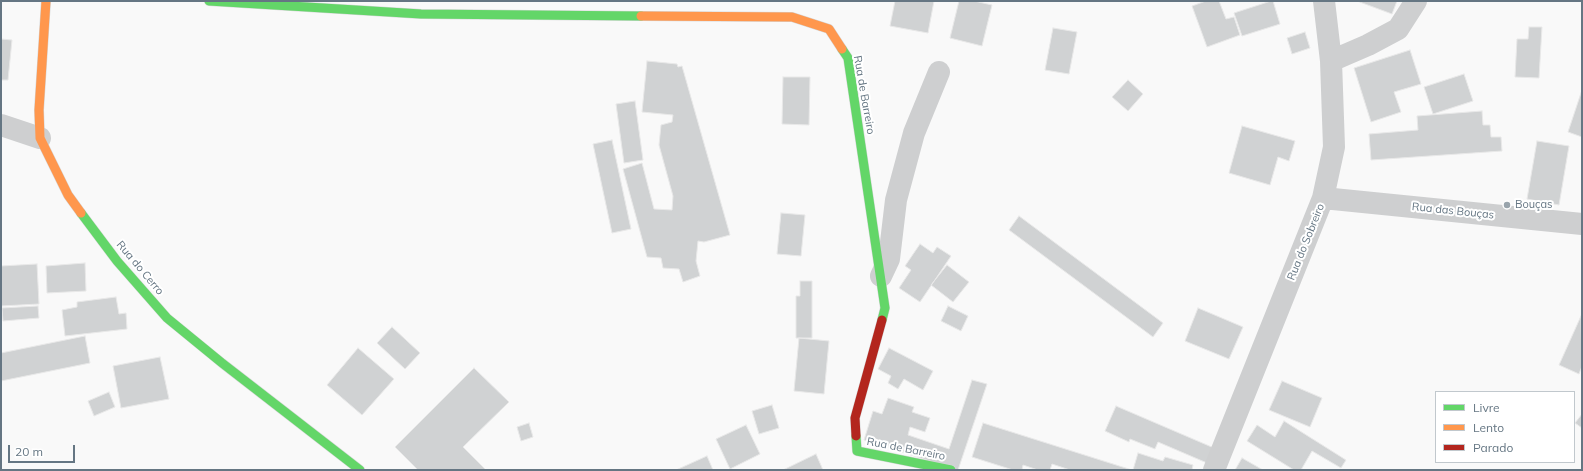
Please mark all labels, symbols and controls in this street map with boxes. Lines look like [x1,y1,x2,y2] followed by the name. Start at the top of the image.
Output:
[851,55,877,135] street label: Rua de Barreiro
[1515,198,1553,212] place label: Bouças
[1411,200,1495,222] street label: Rua das Bouças
[1502,200,1512,210] marker: Bouças
[1285,202,1327,282] street label: Rua do Sobreiro
[114,238,166,298] street label: Rua do Cerro
[1435,391,1575,463] legend
[1473,400,1500,415] text: Livre
[1473,420,1504,435] text: Lento
[866,435,946,463] street label: Rua de Barreiro
[10,437,77,463] scale bar
[1473,440,1513,455] text: Parado
[15,444,43,459] text: 20 m

